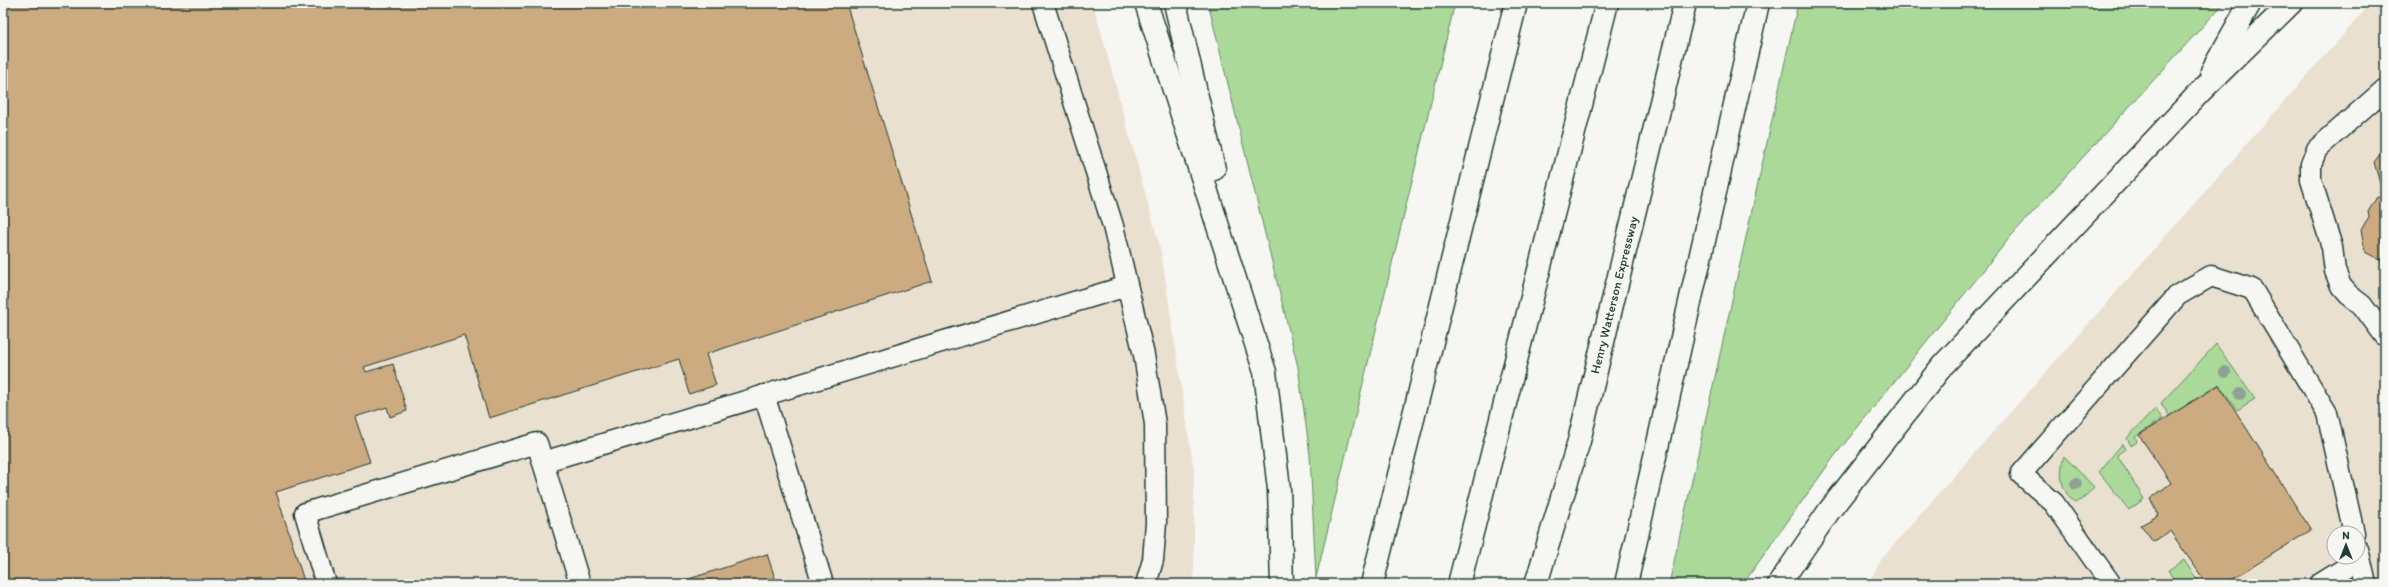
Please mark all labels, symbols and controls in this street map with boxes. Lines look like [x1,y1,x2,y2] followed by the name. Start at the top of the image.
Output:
[1587,215,1641,375] street label: Henry Watterson Expressway
[2326,525,2366,565] north arrow
[2342,529,2350,542] text: N

